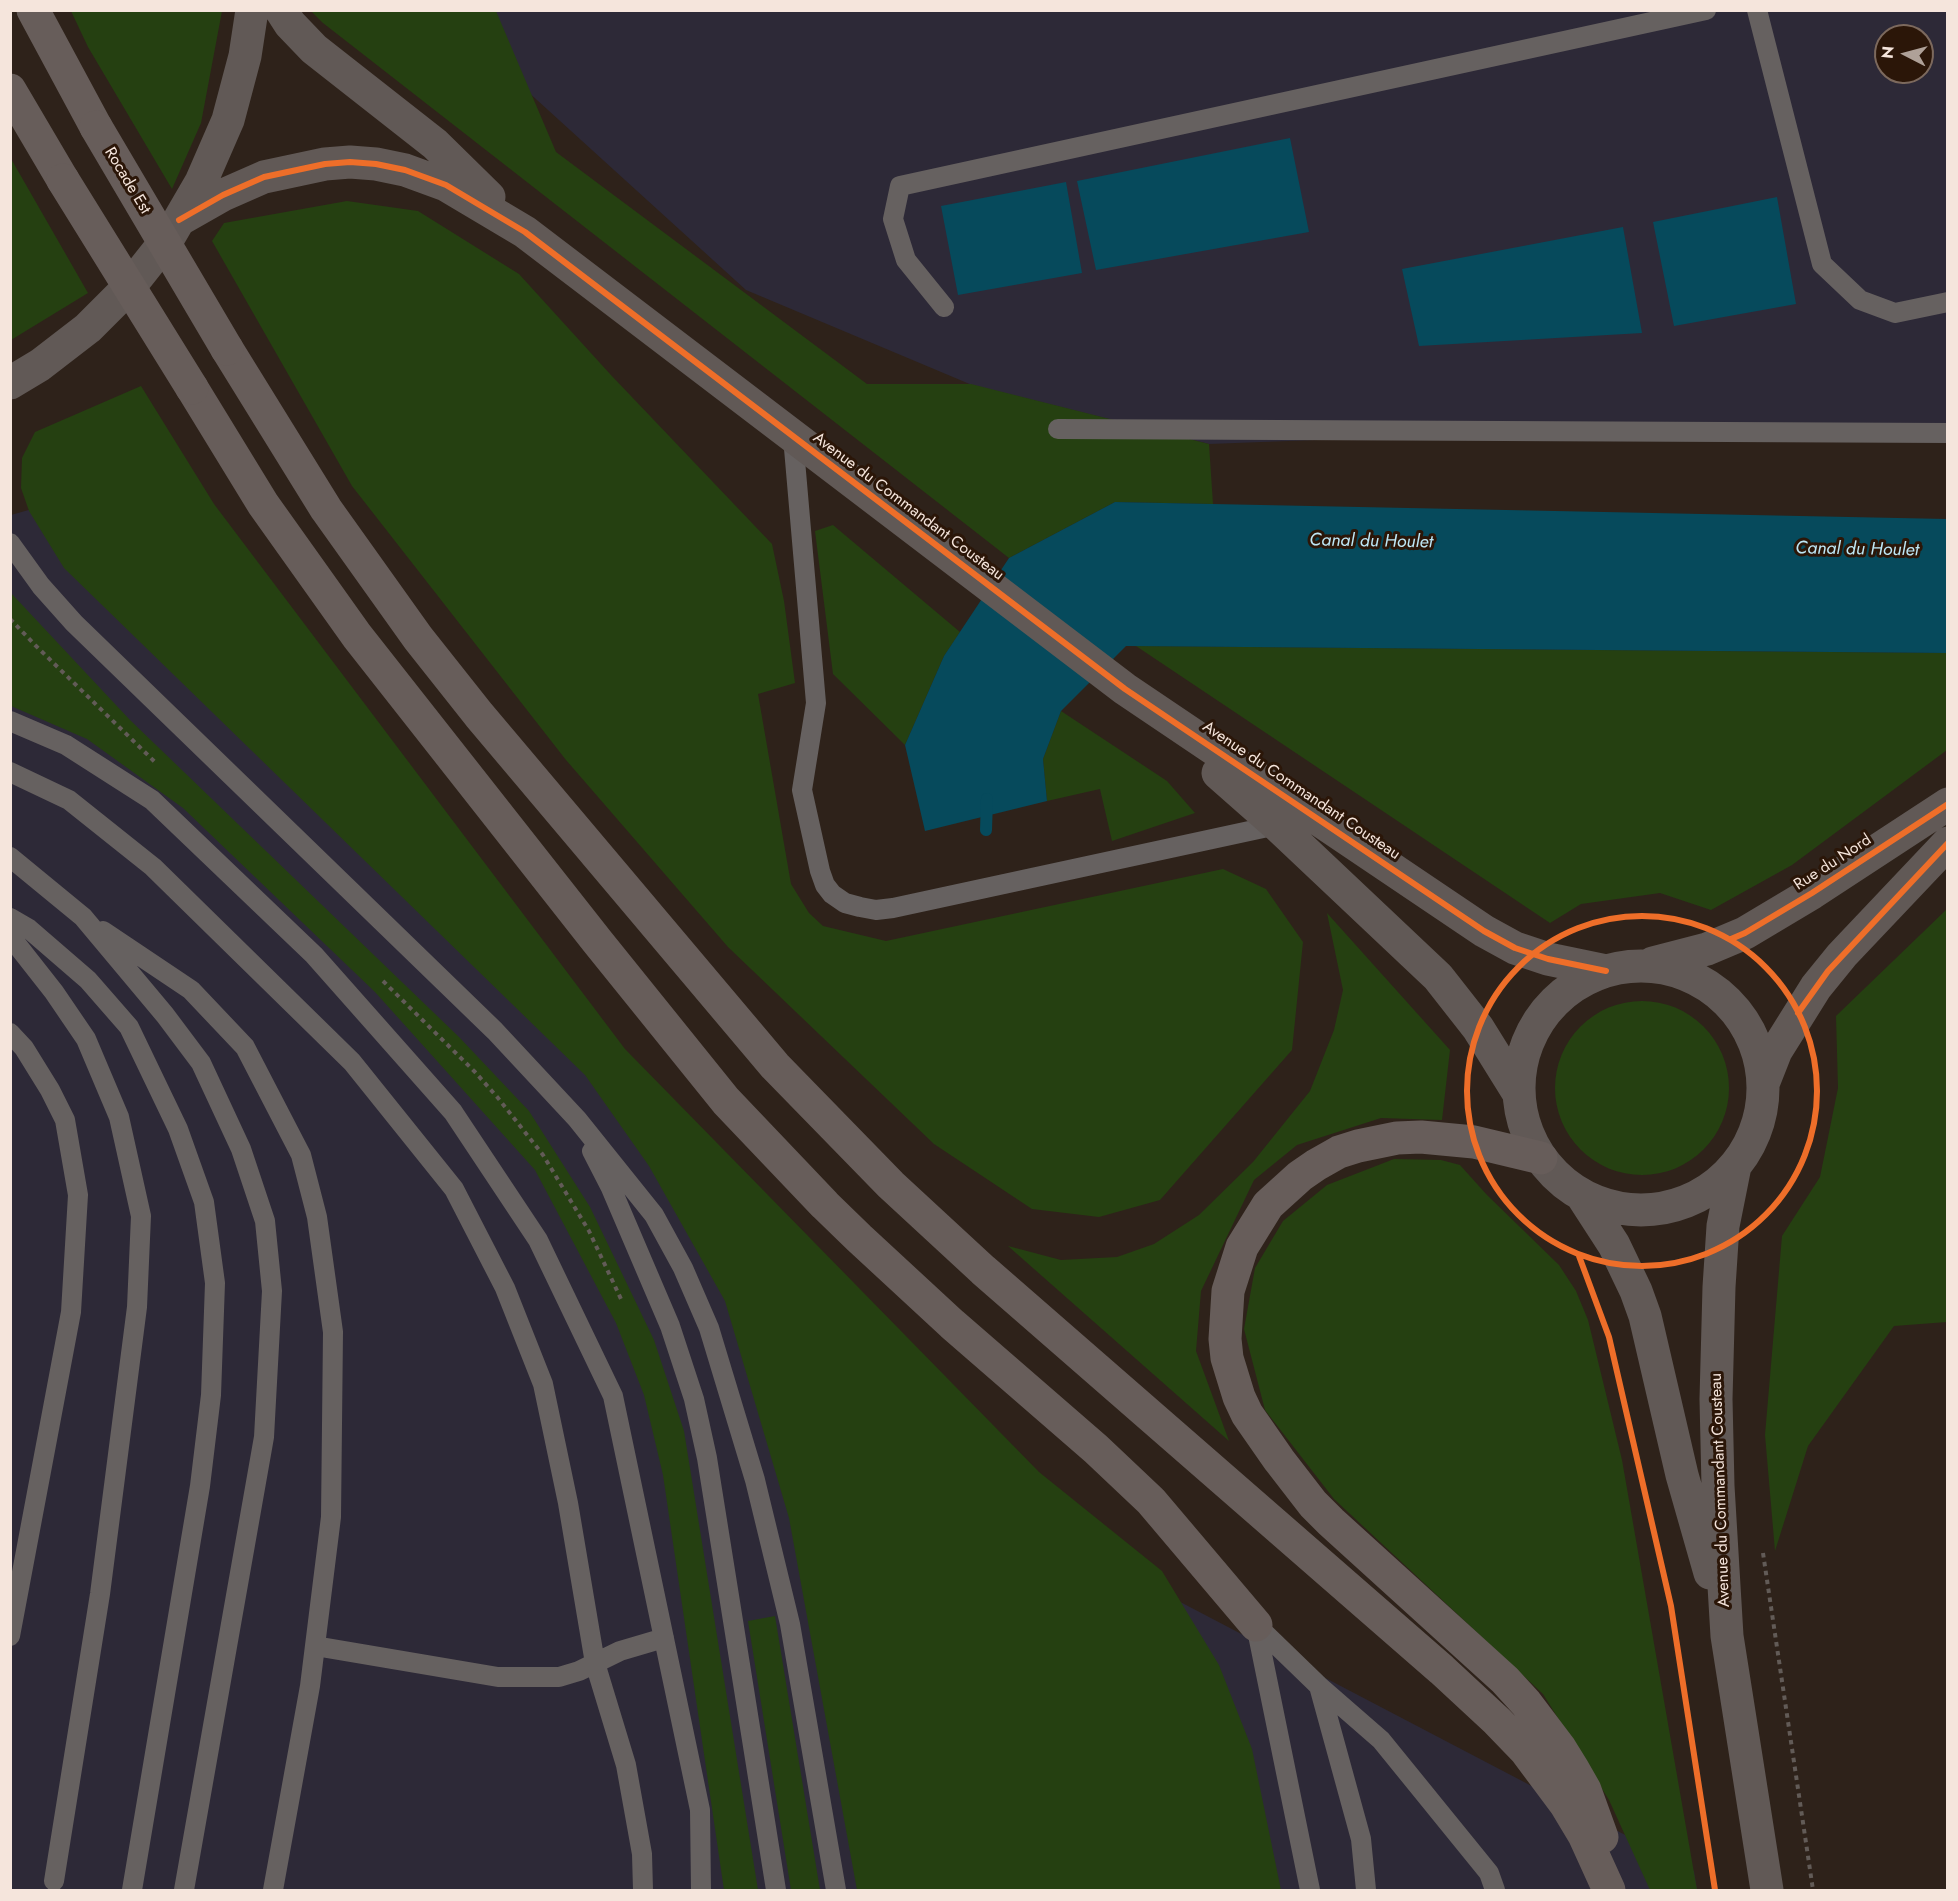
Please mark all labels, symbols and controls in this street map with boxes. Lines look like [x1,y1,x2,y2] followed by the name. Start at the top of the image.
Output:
[1874,24,1934,84] north arrow
[1875,45,1900,60] text: N
[100,144,154,218] street label: Rocade Est
[809,429,1007,585] street label: Avenue du Commandant Cousteau
[1309,530,1433,554] water label: Canal du Houlet
[1795,538,1919,562] water label: Canal du Houlet
[1199,718,1403,864] street label: Avenue du Commandant Cousteau
[1791,831,1875,895] street label: Rue du Nord
[1707,1373,1735,1607] street label: Avenue du Commandant Cousteau

